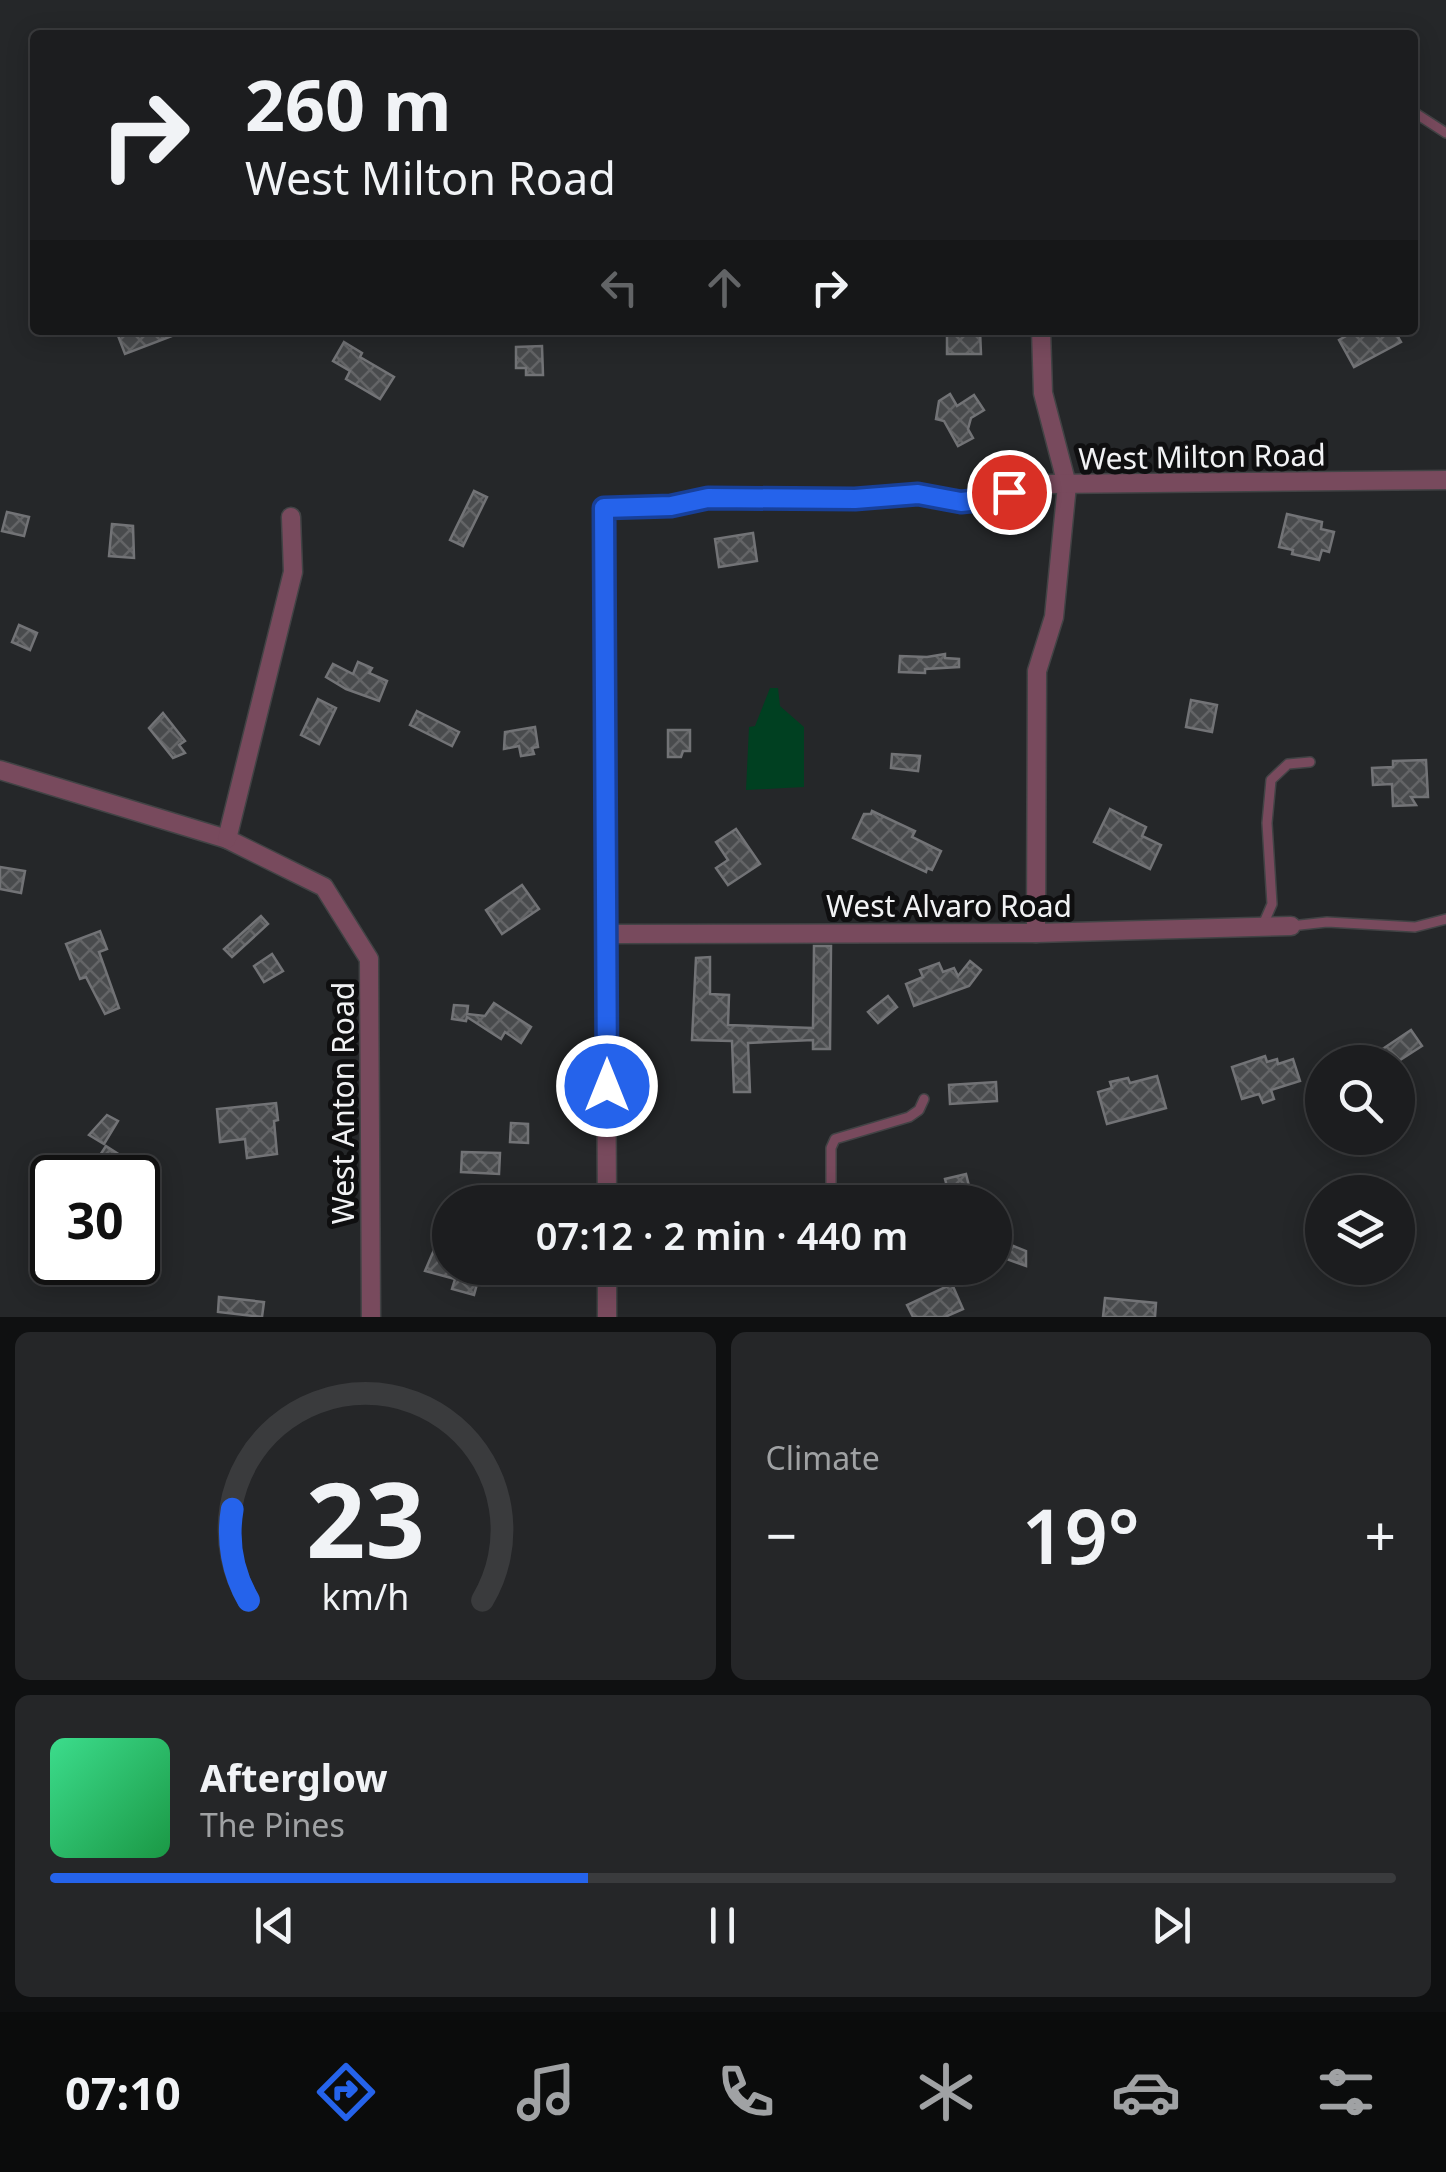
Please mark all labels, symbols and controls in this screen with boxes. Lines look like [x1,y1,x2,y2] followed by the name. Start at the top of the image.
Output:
[245,56,452,152] text: 260 m
[80,70,210,200] icon: right
[245,147,616,208] text: West Milton Road
[592,260,647,315] icon: left
[697,260,752,315] icon: ahead
[802,260,857,315] icon: right
[1078,433,1326,479] street label: West Milton Road
[967,450,1052,535] pin
[982,465,1037,520] icon: arrive
[826,885,1072,926] street label: West Alvaro Road
[322,982,363,1224] street label: West Anton Road
[555,1034,659,1138] position arrow
[1305,1045,1415,1285] map controls
[1305,1045,1415,1155] button: search
[30,1155,160,1285] speed limit sign: 30
[1305,1175,1415,1285] button: layers
[536,1209,908,1261] text: 07:12 · 2 min · 440 m
[766,1436,880,1479] text: Climate
[306,1447,425,1588] text: 23
[1022,1484,1140,1586] text: 19°
[766,1497,797,1572] text: −
[1365,1497,1396,1572] text: +
[321,1572,409,1620] text: km/h
[200,1751,388,1803] text: Afterglow
[200,1803,345,1846] text: The Pines
[247,1898,302,1953] icon: previous
[695,1898,750,1953] icon: pause
[1144,1898,1199,1953] icon: next
[311,2057,381,2127] icon: directions
[511,2057,581,2127] icon: music
[711,2057,781,2127] icon: phone
[911,2057,981,2127] icon: climate
[1111,2057,1181,2127] icon: car
[1311,2057,1381,2127] icon: filters
[65,2062,181,2123] text: 07:10

